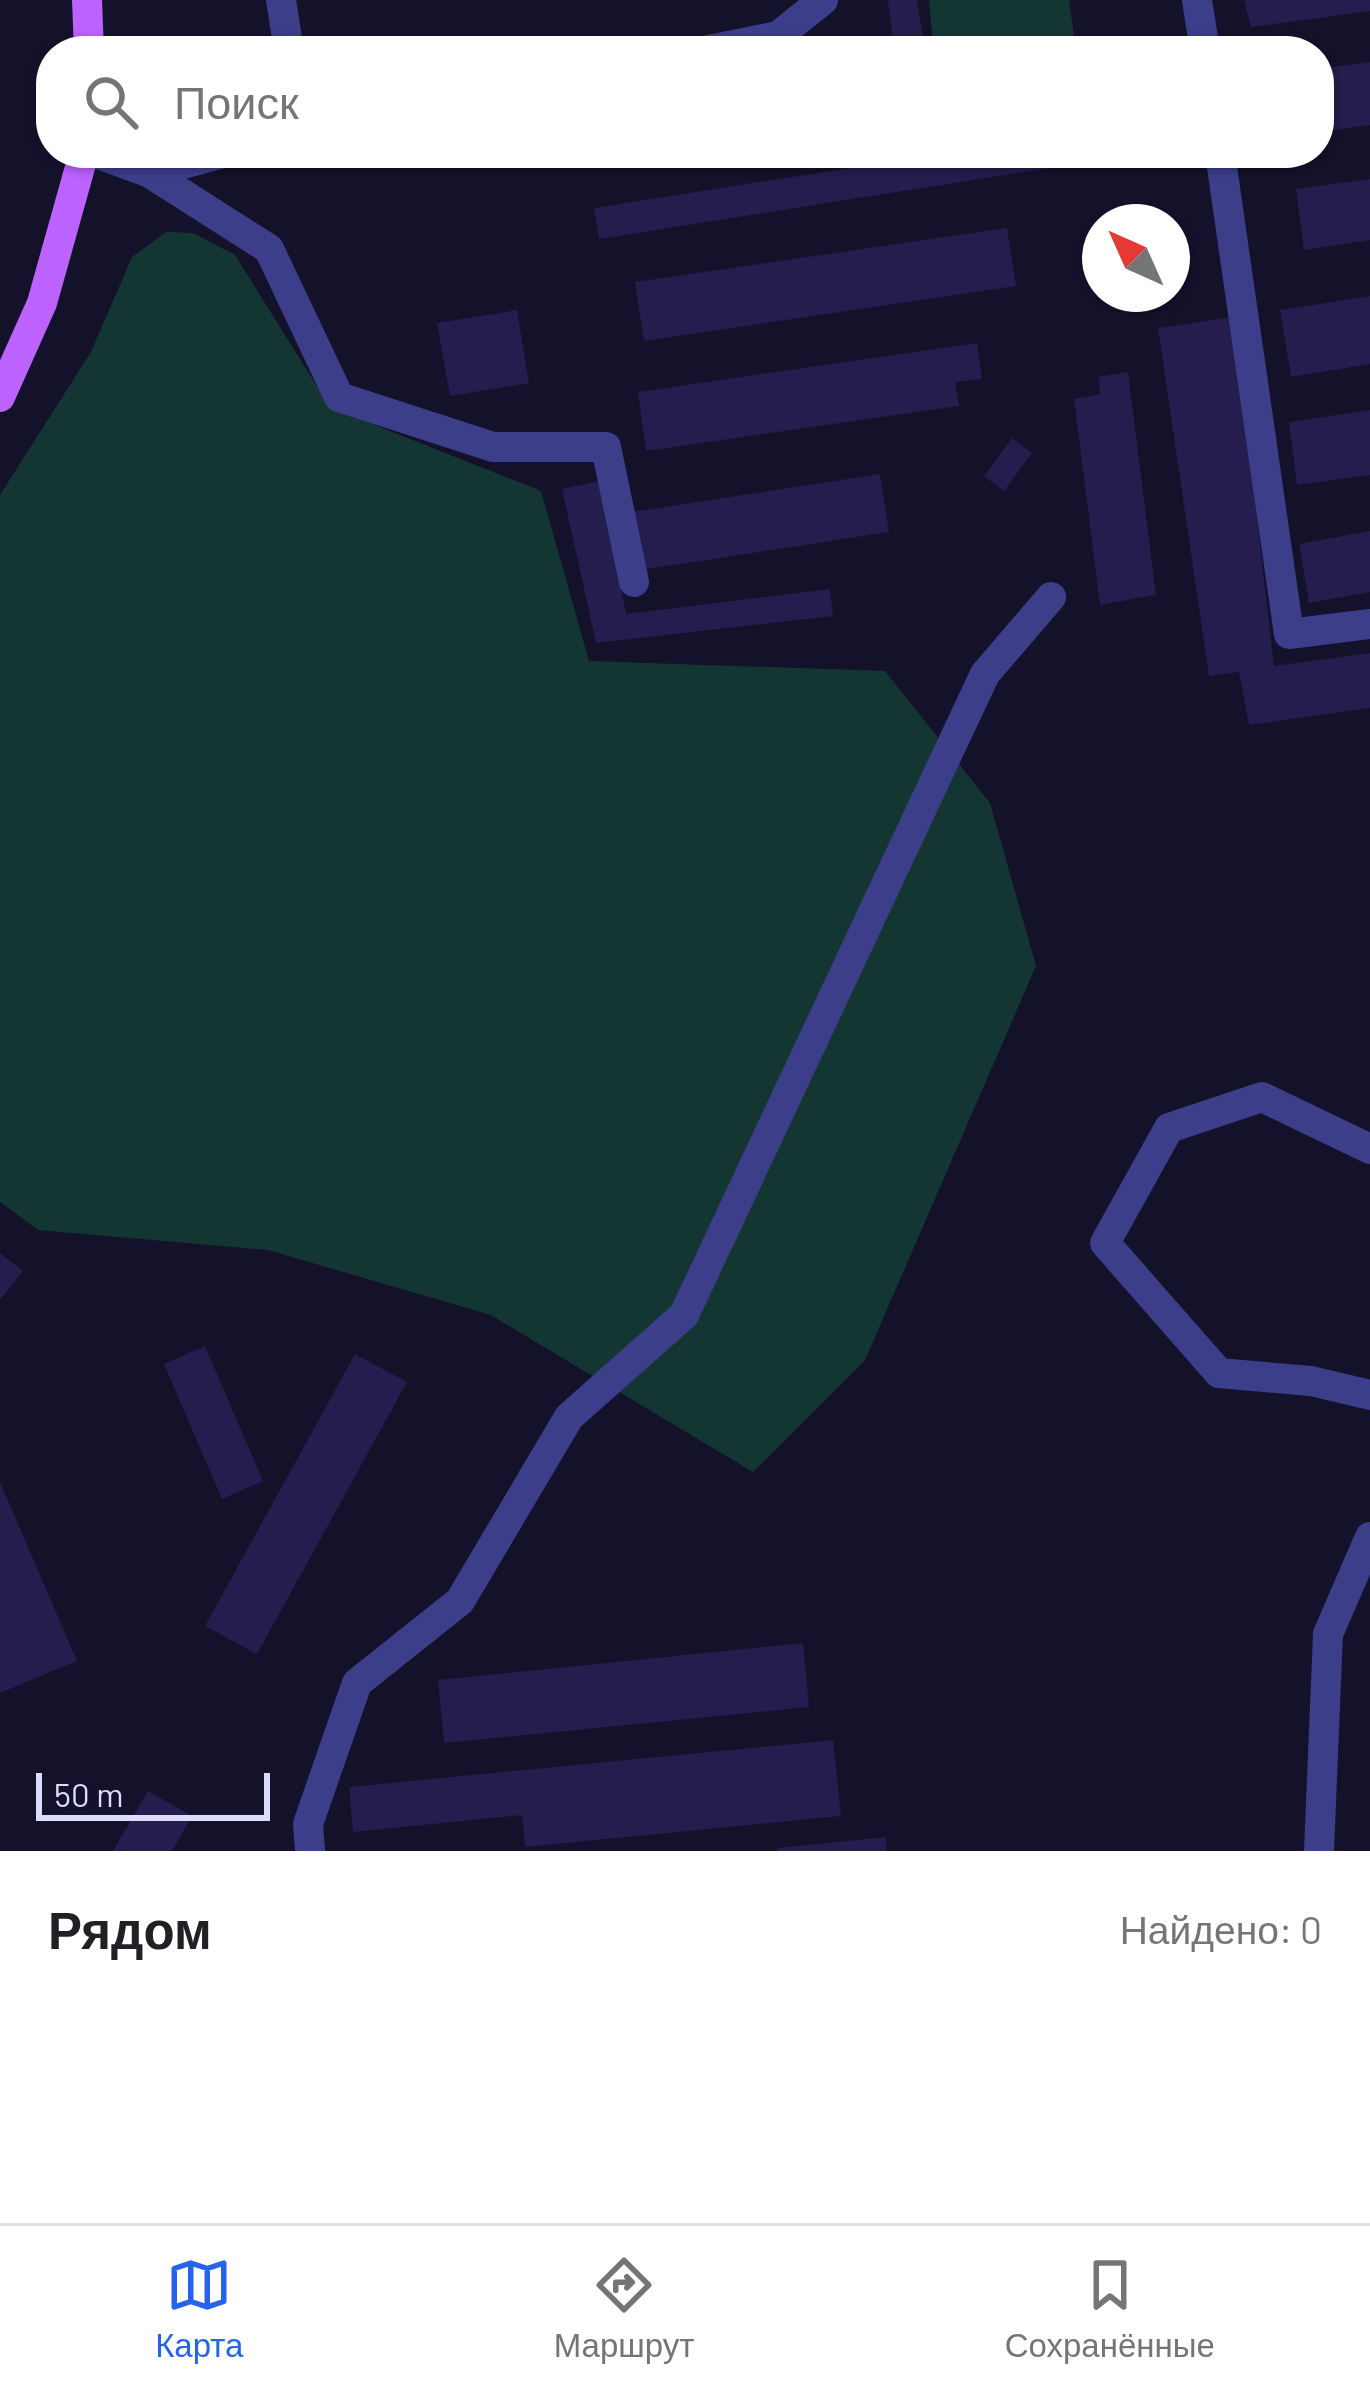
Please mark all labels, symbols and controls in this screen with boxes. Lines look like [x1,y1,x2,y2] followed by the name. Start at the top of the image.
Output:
[36,36,1334,168] search box
[78,69,144,135] icon: search
[174,74,299,128] text: Поиск
[1082,204,1190,312] north arrow
[36,1767,270,1820] scale bar
[54,1774,124,1814] text: 50 m
[48,1898,212,1959] text: Рядом
[1120,1905,1322,1952] text: Найдено: 0
[155,2252,243,2365] tab: Карта
[554,2252,694,2365] tab: Маршрут
[1005,2252,1215,2365] tab: Сохранённые

